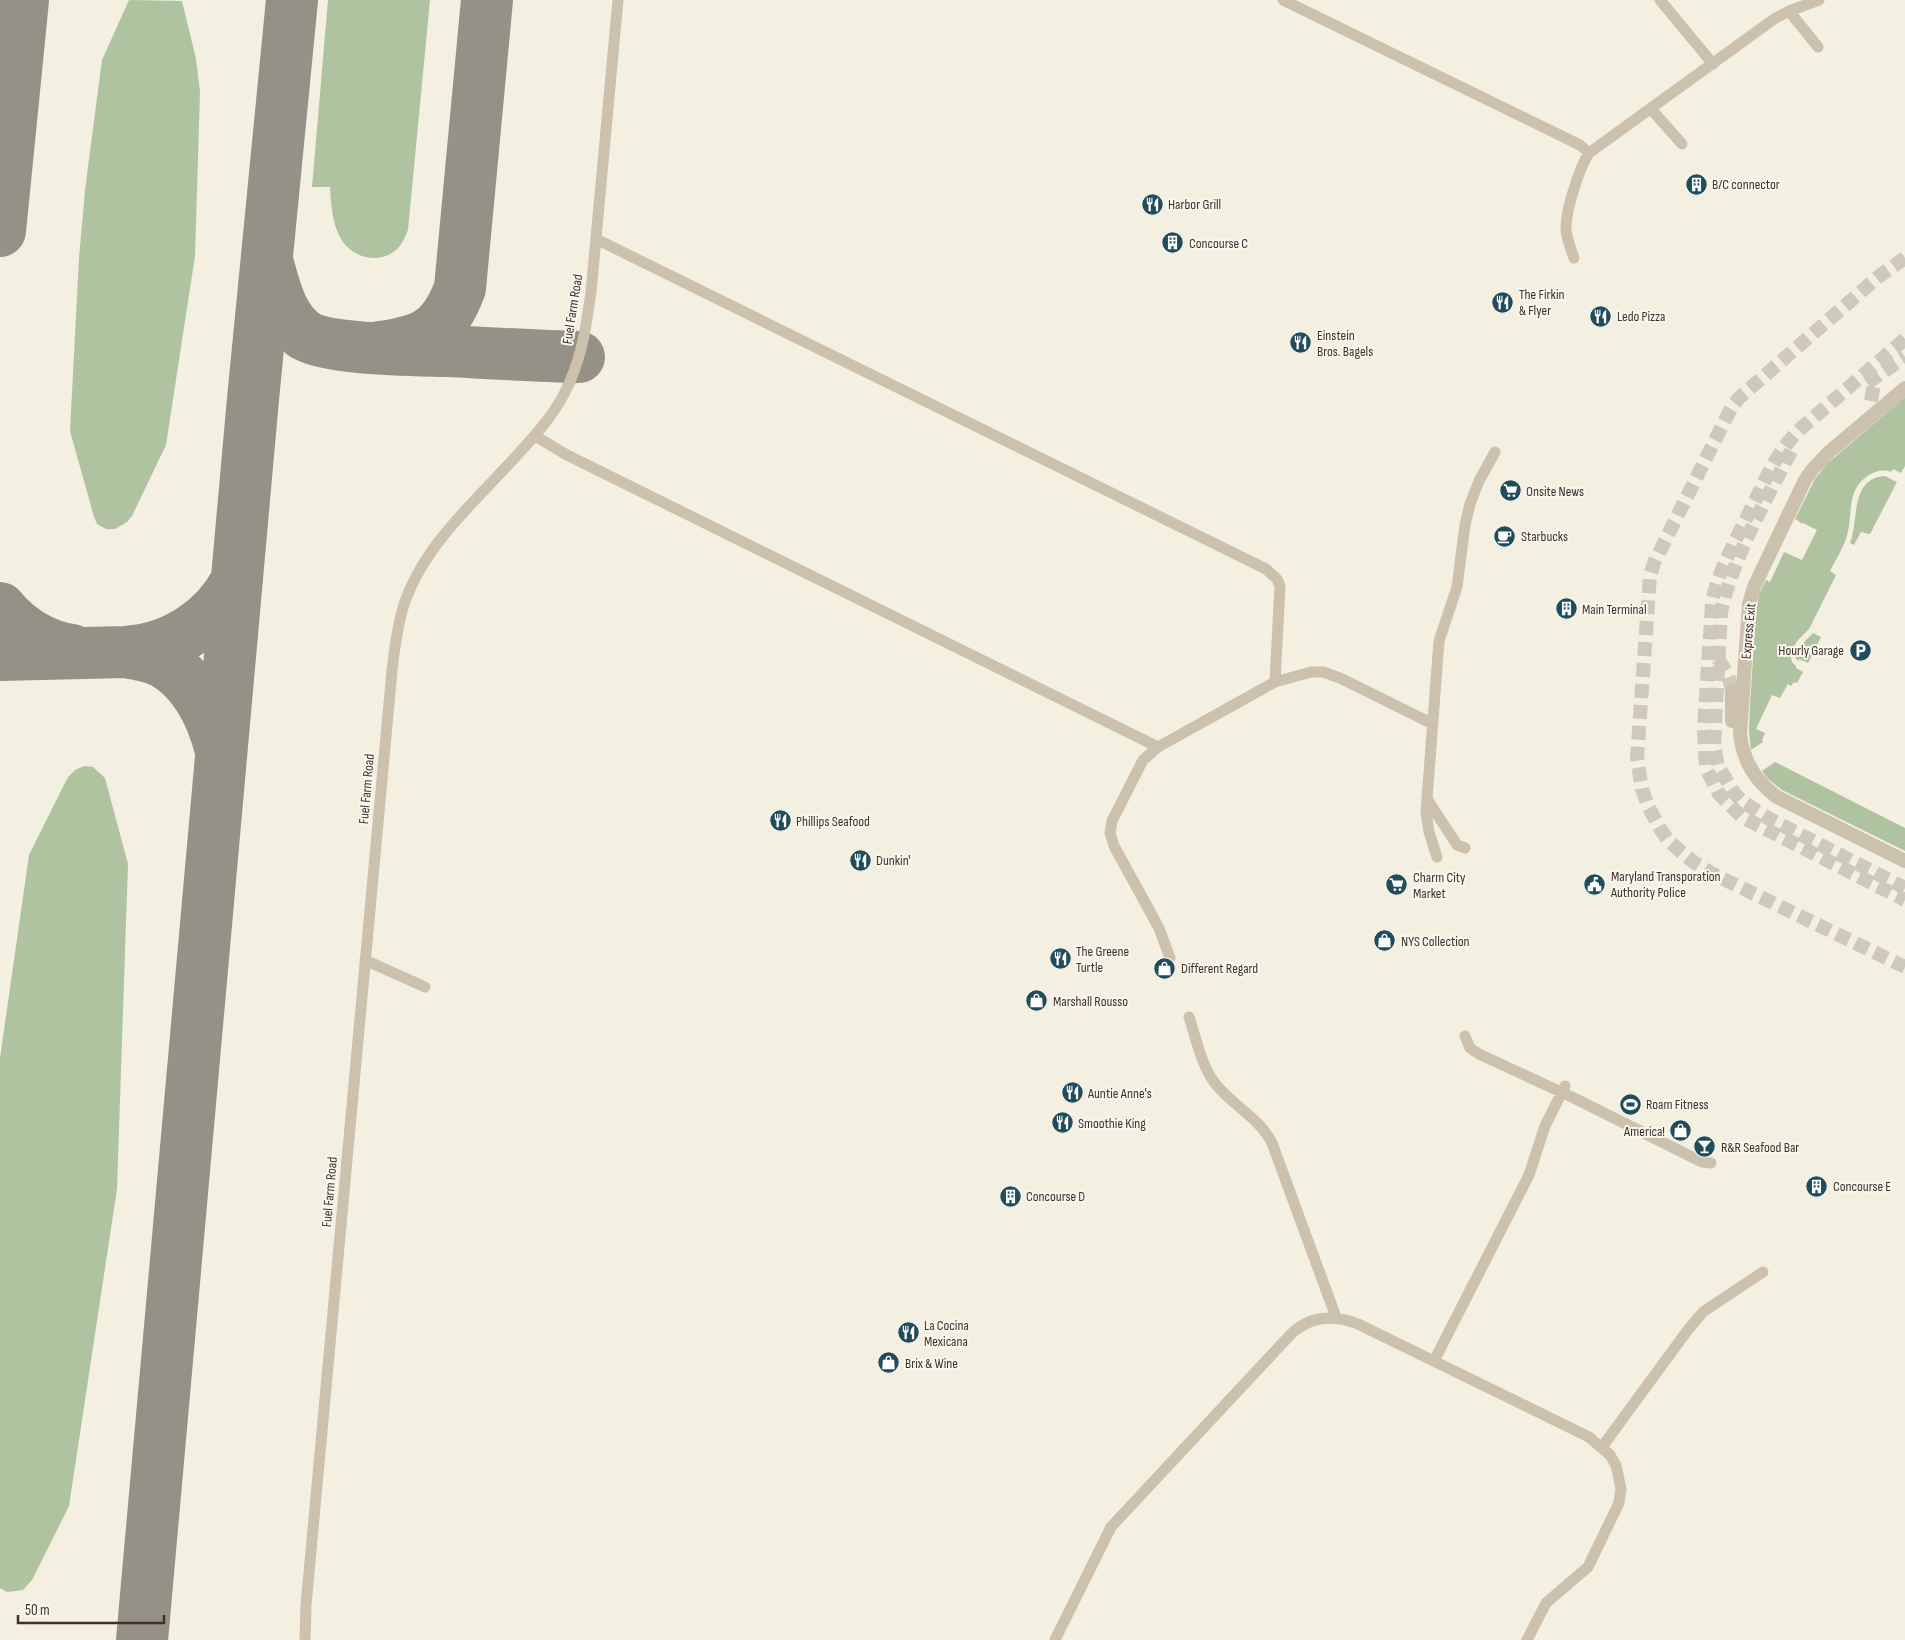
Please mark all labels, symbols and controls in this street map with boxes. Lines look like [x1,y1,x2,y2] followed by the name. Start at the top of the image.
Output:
[1684,172,1708,196] building icon: B/C connector
[1712,176,1780,193] place label: B/C connector
[1140,192,1164,216] restaurant icon: Harbor Grill
[1168,196,1221,213] place label: Harbor Grill
[1161,231,1185,255] building icon: Concourse C
[1189,235,1248,252] place label: Concourse C
[559,273,586,345] street label: Fuel Farm Road
[1519,286,1565,319] place label: The Firkin & Flyer
[1491,290,1515,314] restaurant icon: The Firkin & Flyer
[1589,304,1613,328] restaurant icon: Ledo Pizza
[1617,308,1665,325] place label: Ledo Pizza
[1317,327,1373,360] place label: Einstein Bros. Bagels
[1289,331,1313,355] restaurant icon: Einstein Bros. Bagels
[1498,479,1522,503] supermarket icon: Onsite News
[1526,483,1584,500] place label: Onsite News
[1493,524,1517,548] cafe icon: Starbucks
[1521,528,1568,545] place label: Starbucks
[1554,597,1578,621] building icon: Main Terminal
[1582,601,1647,618] place label: Main Terminal
[1738,602,1759,660] street label: Express Exit
[1848,638,1872,662] parking icon: Hourly Garage
[1778,642,1844,659] place label: Hourly Garage
[355,753,378,825] street label: Fuel Farm Road
[768,809,792,833] restaurant icon: Phillips Seafood
[796,813,870,830] place label: Phillips Seafood
[848,848,872,872] restaurant icon: Dunkin'
[876,852,910,869] place label: Dunkin'
[1610,868,1721,901] place label: Maryland Transporation Authority Police
[1413,869,1466,902] place label: Charm City Market
[1583,872,1607,896] public building icon: Maryland Transporation Authority Police
[1385,873,1409,897] supermarket icon: Charm City Market
[1373,929,1397,953] shop icon: NYS Collection
[1401,933,1470,950] place label: NYS Collection
[1076,943,1129,976] place label: The Greene Turtle
[1048,947,1072,971] restaurant icon: The Greene Turtle
[1153,956,1177,980] shop icon: Different Regard
[1181,960,1258,977] place label: Different Regard
[1025,989,1049,1013] shop icon: Marshall Rousso
[1053,993,1128,1010] place label: Marshall Rousso
[1060,1081,1084,1105] restaurant icon: Auntie Anne's
[1087,1085,1152,1102] place label: Auntie Anne's
[1618,1092,1642,1116] sports icon: Roam Fitness
[1646,1096,1709,1113] place label: Roam Fitness
[1050,1111,1074,1135] restaurant icon: Smoothie King
[1078,1115,1146,1132] place label: Smoothie King
[1669,1119,1693,1143] shop icon: America!
[1623,1123,1665,1140] place label: America!
[1693,1135,1717,1159] bar icon: R&R Seafood Bar
[1721,1139,1799,1156] place label: R&R Seafood Bar
[318,1156,341,1228] street label: Fuel Farm Road
[1805,1174,1829,1198] building icon: Concourse E
[1833,1178,1891,1195] place label: Concourse E
[998,1184,1022,1208] building icon: Concourse D
[1026,1188,1085,1205] place label: Concourse D
[924,1317,969,1350] place label: La Cocina Mexicana
[896,1321,920,1345] restaurant icon: La Cocina Mexicana
[877,1351,901,1375] shop icon: Brix & Wine
[905,1355,958,1372] place label: Brix & Wine
[18,1592,164,1624] scale bar
[25,1601,50,1620] text: 50 m

